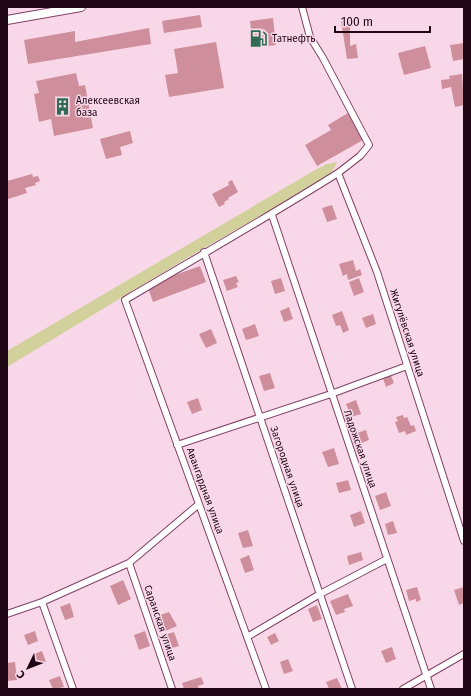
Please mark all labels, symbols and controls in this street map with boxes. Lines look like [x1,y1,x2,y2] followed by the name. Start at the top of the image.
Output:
[335,8,430,34] scale bar
[341,15,373,29] text: 100 m
[249,29,269,49] fuel station icon: Татнефть
[272,33,315,45] place label: Татнефть
[76,95,140,119] place label: Алексеевская база
[53,97,73,117] building icon: Алексеевская база
[387,287,428,378] street label: Жигулёвская улица
[341,408,379,490] street label: Ладожская улица
[267,425,307,509] street label: Загородная улица
[184,446,226,536] street label: Авангардная улица
[141,583,179,663] street label: Саранская улица
[8,648,48,688] north arrow
[14,667,28,681] text: С

